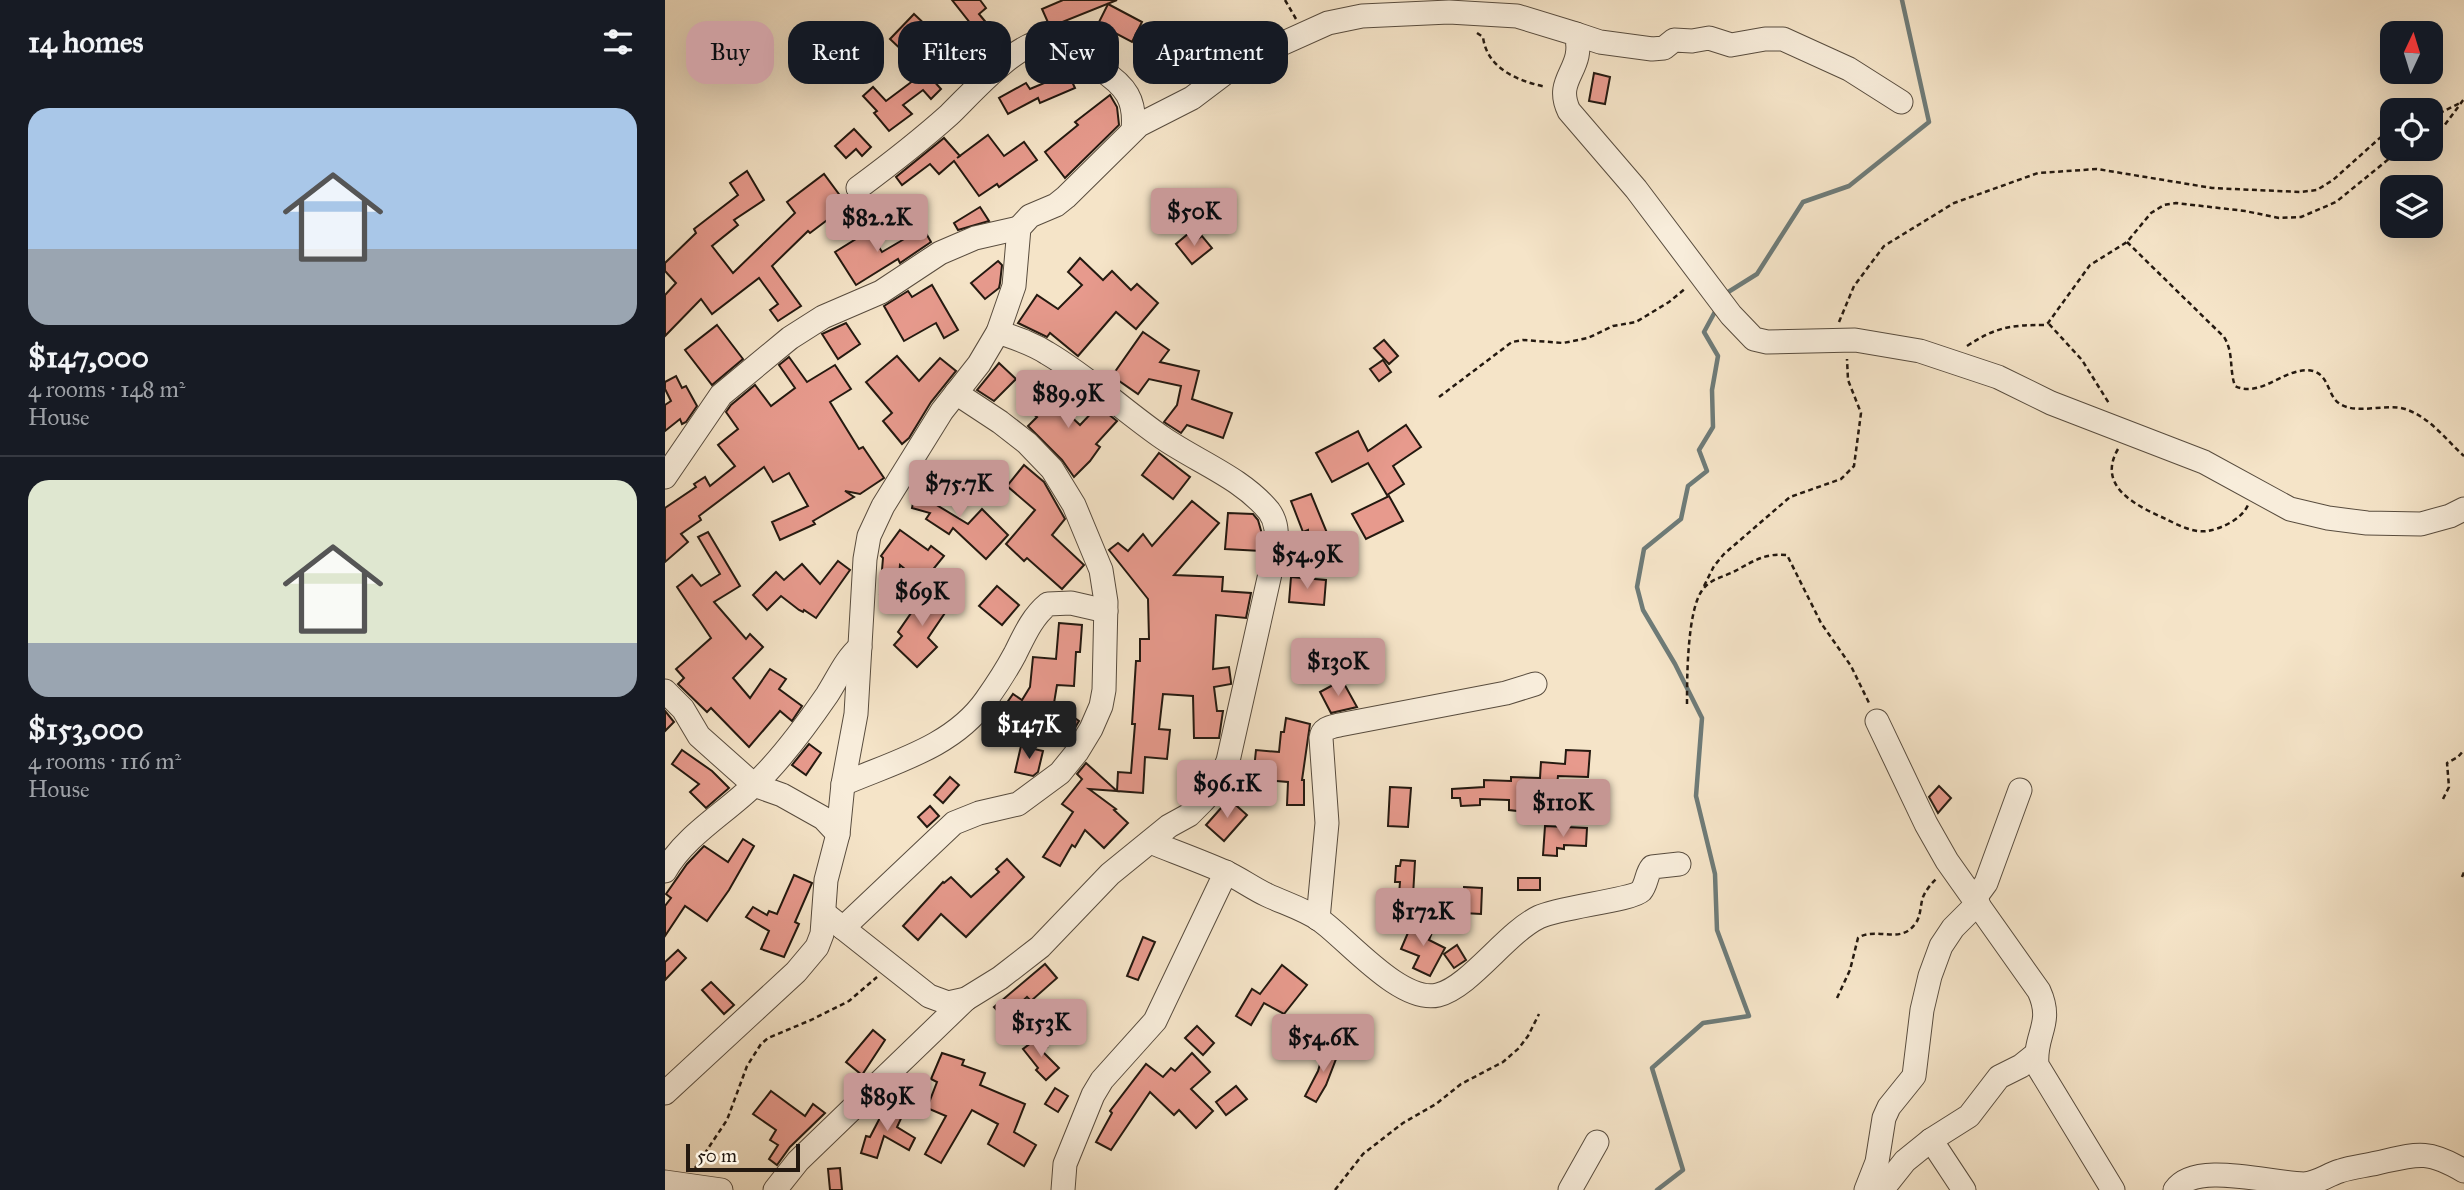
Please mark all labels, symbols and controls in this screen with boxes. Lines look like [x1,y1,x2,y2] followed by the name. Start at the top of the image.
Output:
[686,21,774,84] chip: Buy
[788,21,884,84] chip: Rent
[898,21,1011,84] chip: Filters
[1025,21,1119,84] chip: New
[1133,21,1288,84] chip: Apartment
[2380,21,2443,84] north arrow
[2380,21,2443,238] map controls
[599,23,637,61] icon: filters
[28,24,143,60] text: 14 homes
[2380,98,2443,161] button: locate
[270,154,396,280] icon: home
[2380,175,2443,238] button: layers
[1153,188,1235,248] pin: $50K
[820,194,934,254] pin: $82.2K
[1167,197,1221,225] text: $50K
[842,203,912,231] text: $82.2K
[28,339,149,375] text: $147,000
[1011,370,1125,430] pin: $89.9K
[28,375,185,403] text: 4 rooms · 148 m²
[1032,379,1104,407] text: $89.9K
[28,403,90,431] text: House
[902,461,1016,520] pin: $75.7K
[925,469,993,497] text: $75.7K
[270,526,396,652] icon: home
[1250,532,1364,591] pin: $54.9K
[1272,540,1342,568] text: $54.9K
[881,568,963,628] pin: $69K
[895,577,949,605] text: $69K
[1289,638,1387,698] pin: $130K
[1307,647,1369,675] text: $130K
[980,702,1078,761] pin: $147K
[997,710,1061,738] text: $147K
[28,711,144,747] text: $153,000
[28,747,181,775] text: 4 rooms · 116 m²
[1170,760,1284,820] pin: $96.1K
[1193,769,1261,797] text: $96.1K
[28,775,90,803] text: House
[1514,780,1612,839] pin: $110K
[1532,788,1594,816] text: $110K
[1374,888,1472,948] pin: $172K
[1392,897,1454,925] text: $172K
[992,1000,1090,1059] pin: $153K
[1012,1008,1070,1036] text: $153K
[1266,1014,1380,1074] pin: $54.6K
[1288,1023,1358,1051] text: $54.6K
[846,1074,928,1133] pin: $89K
[860,1082,914,1110] text: $89K
[686,1141,800,1173] scale bar
[697,1144,737,1167] text: 50 m

